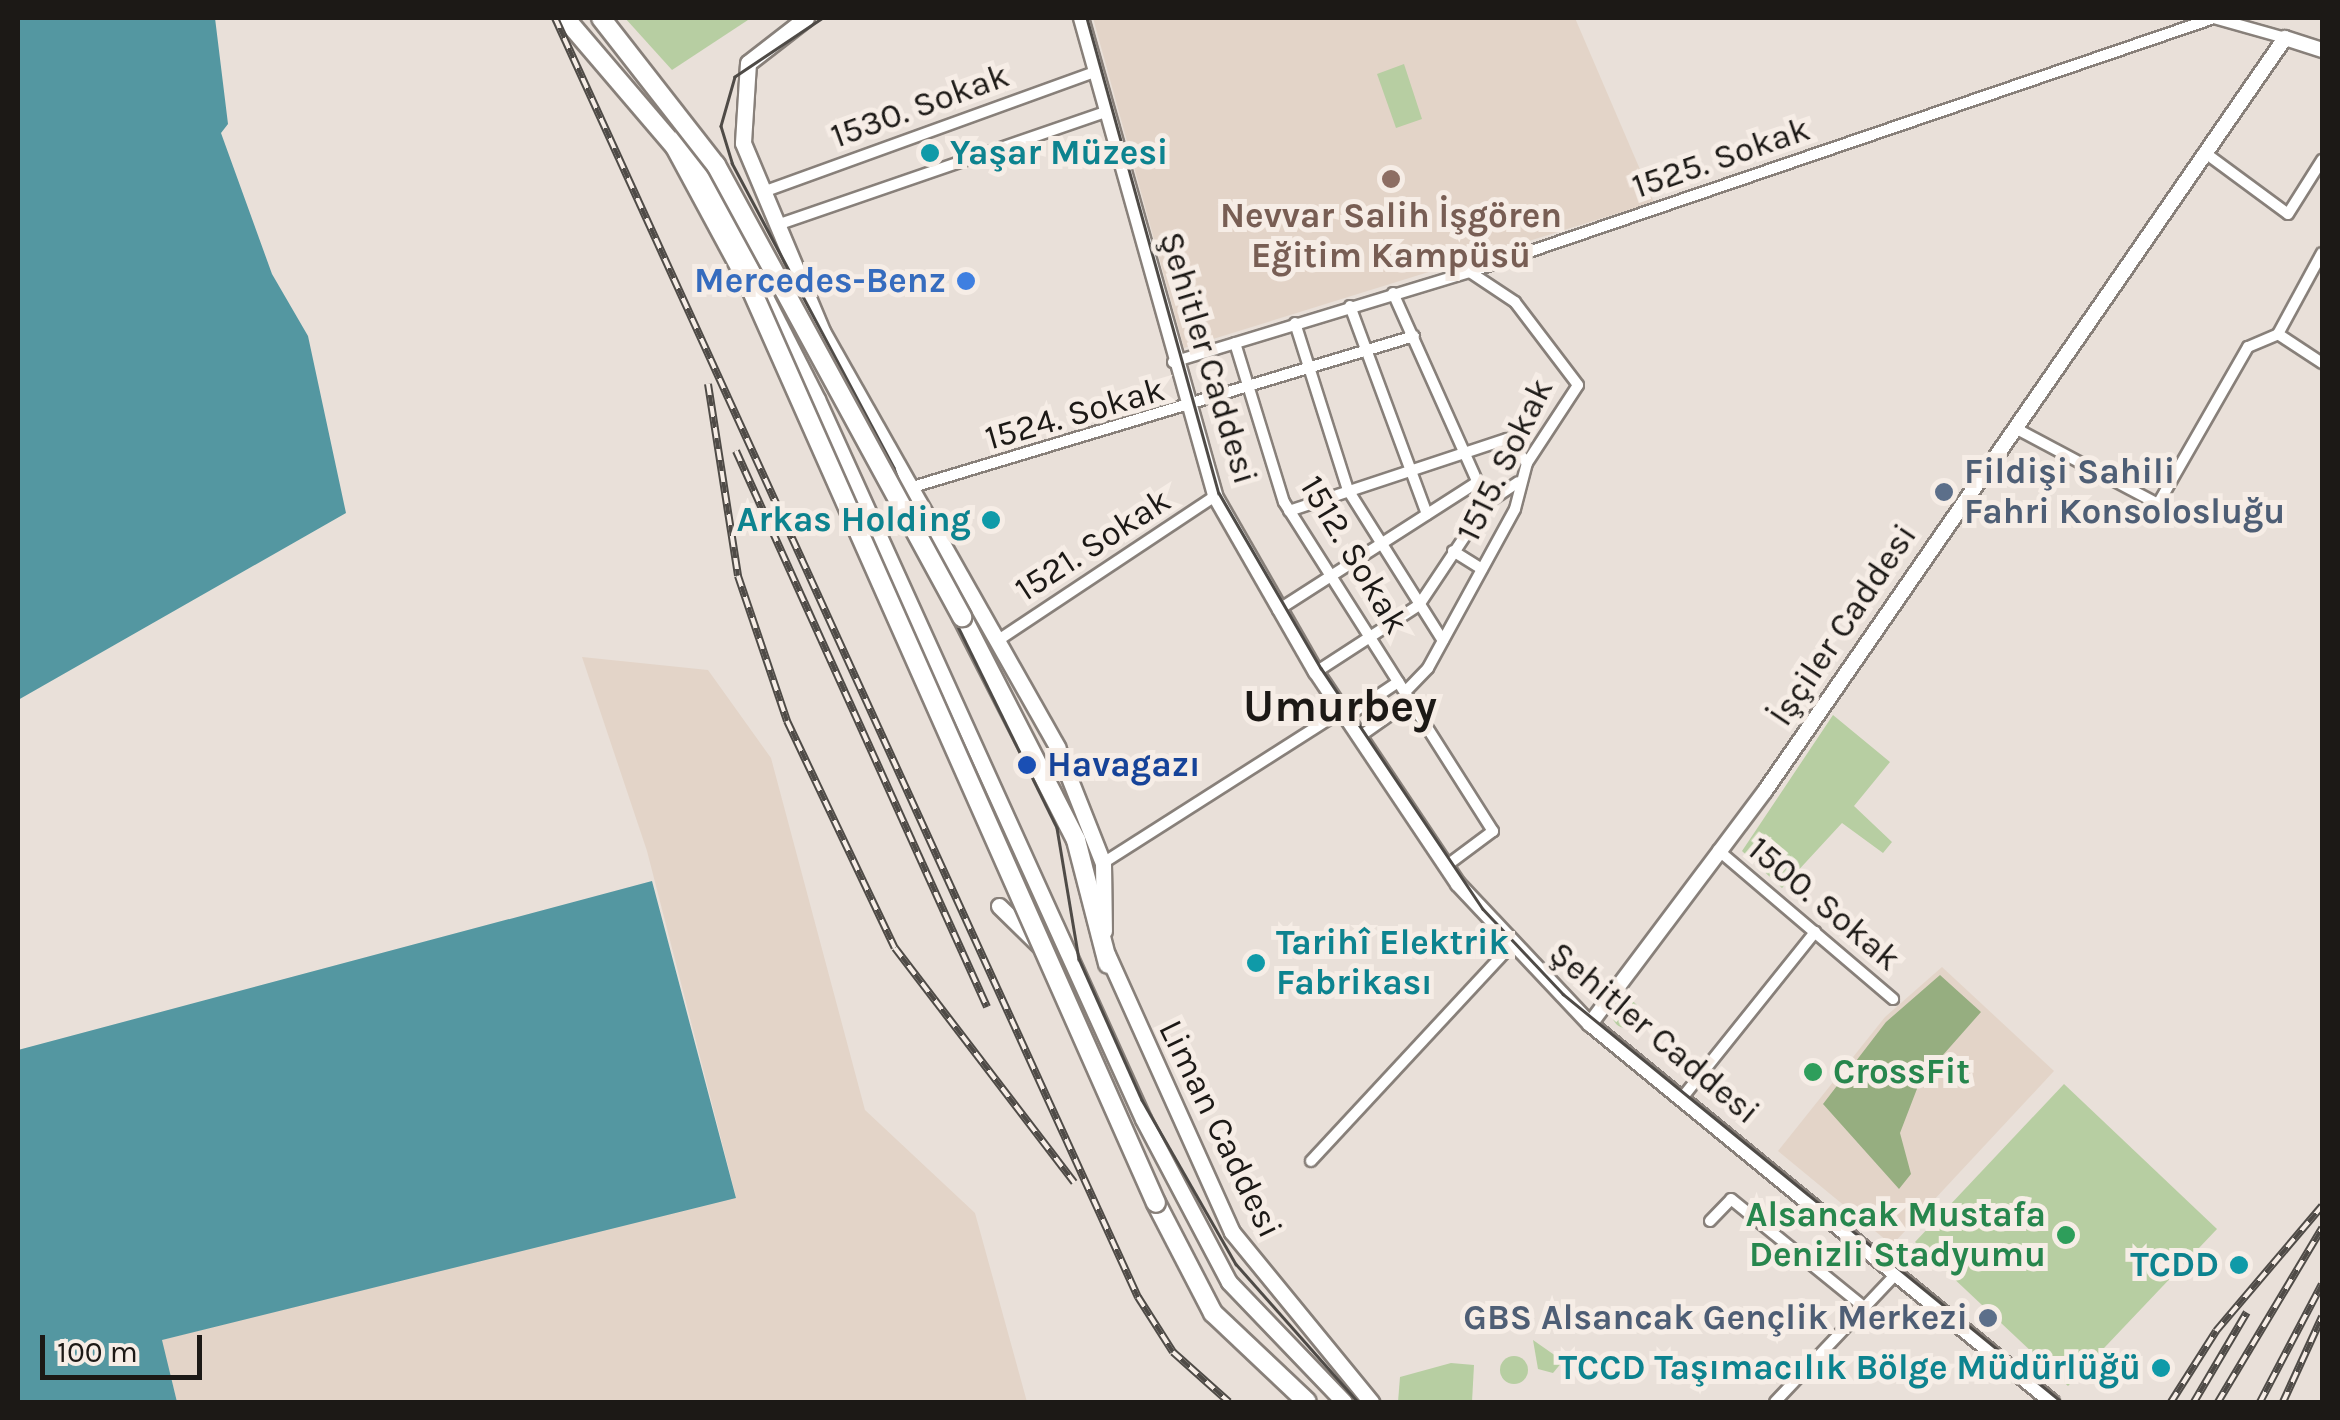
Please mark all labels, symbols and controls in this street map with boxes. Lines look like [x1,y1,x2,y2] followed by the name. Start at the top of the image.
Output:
[825,54,1015,158] street label: 1530. Sokak
[1627,108,1815,208] street label: 1525. Sokak
[950,132,1168,174] place label: Yaşar Müzesi
[919,142,941,164] marker: Yaşar Müzesi
[1380,168,1402,190] marker: Nevvar Salih İşgören Eğitim Kampüsü
[1220,195,1562,277] place label: Nevvar Salih İşgören Eğitim Kampüsü
[1150,227,1266,489] street label: Şehitler Caddesi
[694,260,946,302] place label: Mercedes-Benz
[955,270,977,292] marker: Mercedes-Benz
[980,368,1170,460] street label: 1524. Sokak
[1448,372,1562,548] street label: 1515. Sokak
[1964,451,2285,533] place label: Fildişi Sahili Fahri Konsolosluğu
[1290,468,1418,642] street label: 1512. Sokak
[1007,479,1179,611] street label: 1521. Sokak
[1933,481,1955,503] marker: Fildişi Sahili Fahri Konsolosluğu
[737,499,971,541] place label: Arkas Holding
[980,509,1002,531] marker: Arkas Holding
[1760,516,1926,734] street label: İşçiler Caddesi
[1243,680,1437,734] district label: Umurbey
[1047,744,1200,786] place label: Havagazı
[1016,754,1038,776] marker: Havagazı
[1739,828,1909,980] street label: 1500. Sokak
[1276,922,1509,1004] place label: Tarihî Elektrik Fabrikası
[1540,933,1768,1133] street label: Şehitler Caddesi
[1245,952,1267,974] marker: Tarihî Elektrik Fabrikası
[1149,1013,1291,1245] street label: Liman Caddesi
[1833,1051,1970,1093] place label: CrossFit
[1802,1061,1824,1083] marker: CrossFit
[1746,1194,2046,1276] place label: Alsancak Mustafa Denizli Stadyumu
[2055,1224,2077,1246] marker: Alsancak Mustafa Denizli Stadyumu
[2130,1244,2219,1286] place label: TCDD
[2228,1254,2250,1276] marker: TCDD
[1463,1297,1968,1339] place label: GBS Alsancak Gençlik Merkezi
[1977,1307,1999,1329] marker: GBS Alsancak Gençlik Merkezi
[45,1315,208,1377] scale bar
[57,1334,138,1370] text: 100 m
[1559,1347,2141,1389] place label: TCCD Taşımacılık Bölge Müdürlüğü
[2150,1357,2172,1379] marker: TCCD Taşımacılık Bölge Müdürlüğü

